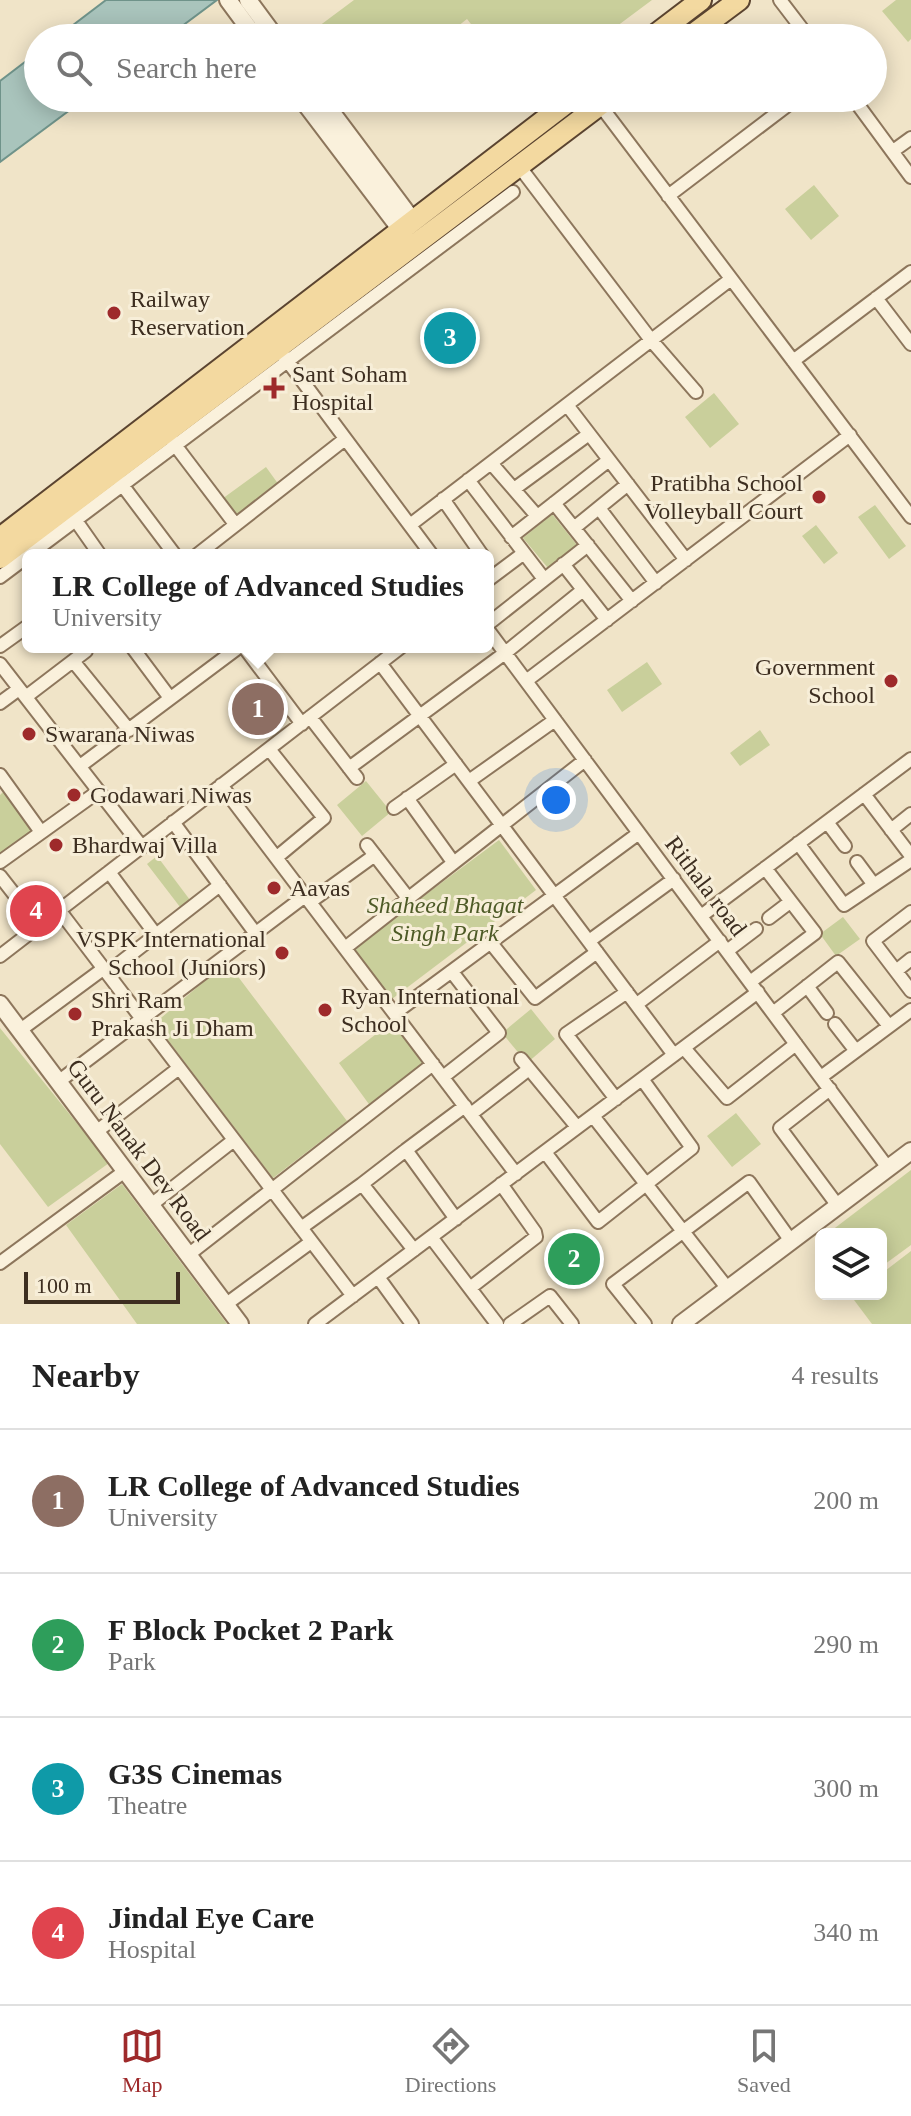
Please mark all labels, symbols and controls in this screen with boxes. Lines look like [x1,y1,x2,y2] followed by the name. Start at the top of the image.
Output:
[24,24,887,112] search box
[52,46,96,90] icon: search
[116,51,257,84] text: Search here
[130,286,245,340] place label: Railway Reservation
[105,304,123,322] marker: Railway Reservation
[424,308,476,368] pin: 3
[292,361,408,415] place label: Sant Soham Hospital
[263,377,285,399] marker: Sant Soham Hospital
[644,470,803,524] place label: Pratibha School Volleyball Court
[810,488,828,506] marker: Pratibha School Volleyball Court
[22,549,494,653] popup
[52,569,464,602] text: LR College of Advanced Studies
[52,603,162,632] text: University
[755,654,875,708] place label: Government School
[882,672,900,690] marker: Government School
[232,679,284,739] pin: 1
[45,721,195,747] place label: Swarana Niwas
[20,725,38,743] marker: Swarana Niwas
[536,780,576,820] your location
[90,782,252,808] place label: Godawari Niwas
[65,786,83,804] marker: Godawari Niwas
[660,831,752,941] street label: Rithala road
[72,832,218,858] place label: Bhardwaj Villa
[47,836,65,854] marker: Bhardwaj Villa
[290,875,350,901] place label: Aavas
[265,879,283,897] marker: Aavas
[10,881,62,941] pin: 4
[367,892,525,946] park label: Shaheed Bhagat Singh Park
[76,926,266,980] place label: VSPK International School (Juniors)
[273,944,291,962] marker: VSPK International School (Juniors)
[341,983,520,1037] place label: Ryan International School
[91,987,254,1041] place label: Shri Ram Prakash Ji Dham
[316,1001,334,1019] marker: Ryan International School
[66,1005,84,1023] marker: Shri Ram Prakash Ji Dham
[62,1054,216,1246] street label: Guru Nanak Dev Road
[815,1228,887,1300] map controls
[815,1228,887,1300] button: layers
[548,1229,600,1289] pin: 2
[24,1268,180,1304] scale bar
[36,1273,92,1298] text: 100 m
[32,1357,140,1394] text: Nearby
[792,1361,879,1390] text: 4 results
[108,1469,520,1502] text: LR College of Advanced Studies
[52,1486,65,1515] text: 1
[813,1486,879,1515] text: 200 m
[108,1503,218,1532] text: University
[108,1613,394,1646] text: F Block Pocket 2 Park
[52,1630,65,1659] text: 2
[813,1630,879,1659] text: 290 m
[108,1647,156,1676] text: Park
[108,1757,282,1790] text: G3S Cinemas
[52,1774,65,1803] text: 3
[813,1774,879,1803] text: 300 m
[108,1791,187,1820] text: Theatre
[108,1901,314,1934] text: Jindal Eye Care
[52,1918,65,1947] text: 4
[813,1918,879,1947] text: 340 m
[108,1935,196,1964] text: Hospital
[120,2024,164,2098] tab: Map
[405,2024,496,2098] tab: Directions
[737,2024,791,2098] tab: Saved

